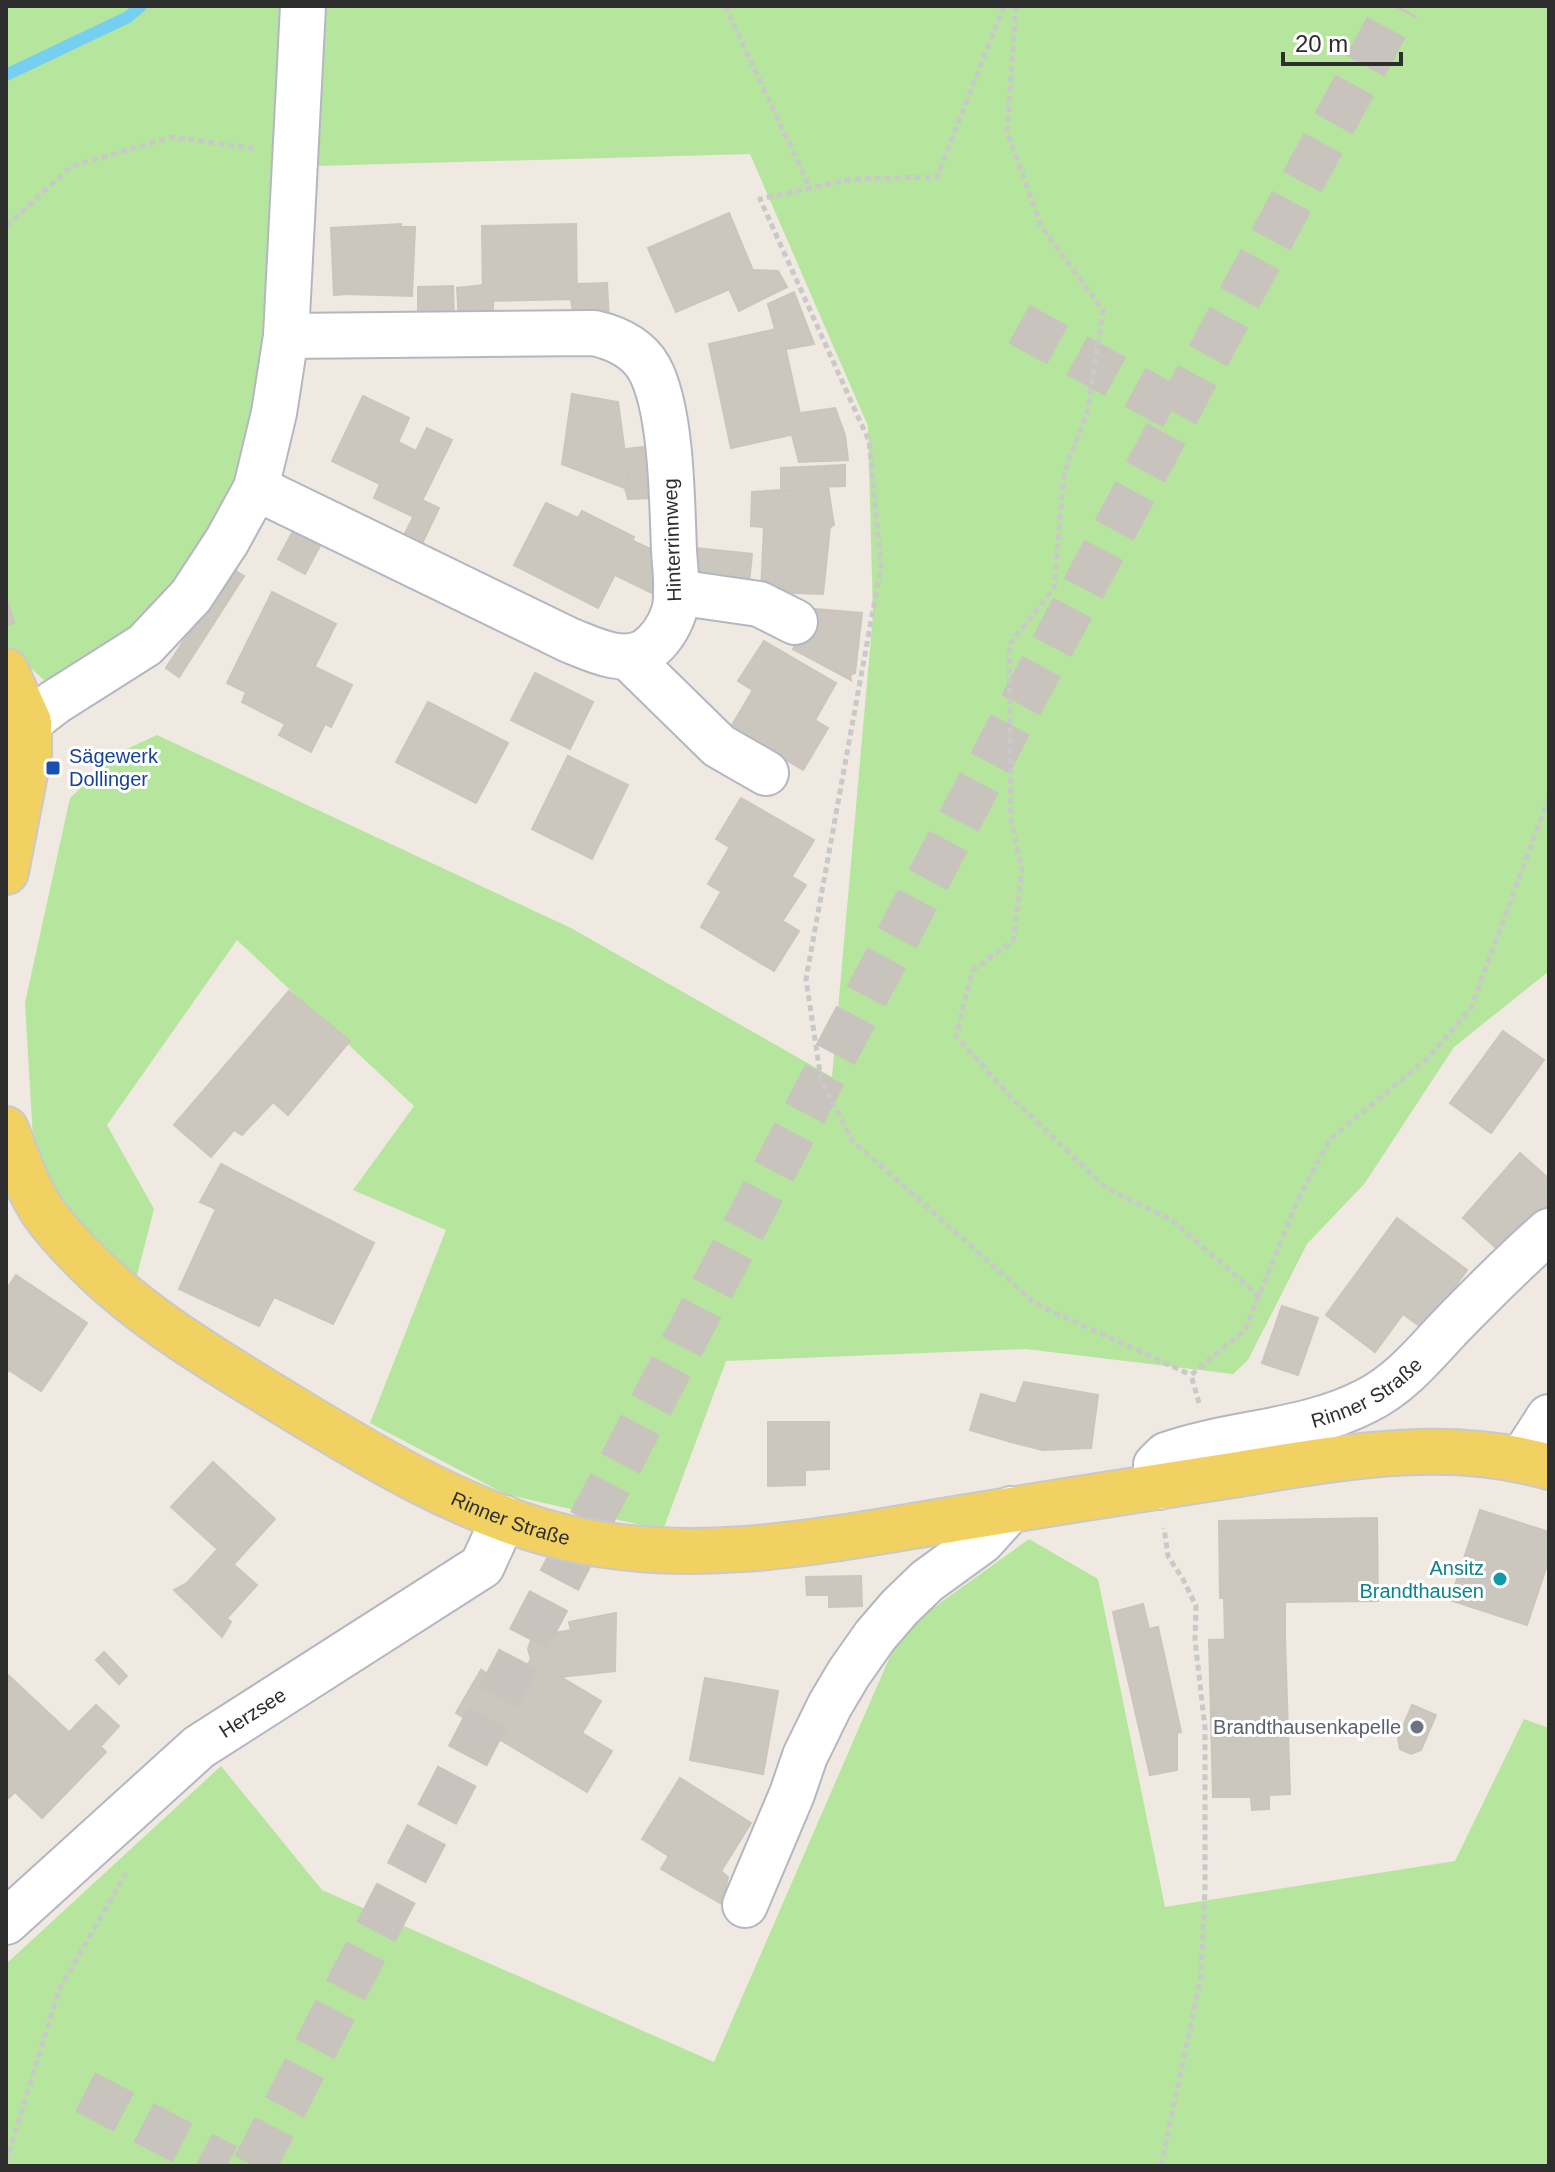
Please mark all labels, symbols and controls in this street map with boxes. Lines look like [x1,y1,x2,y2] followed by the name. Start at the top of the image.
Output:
[1283,16,1401,66] scale bar
[1295,30,1348,57] text: 20 m
[659,478,685,602] street label: Hinterrinnweg
[69,745,159,790] place label: Sägewerk Dollinger
[44,759,62,777] marker: Sägewerk Dollinger
[1309,1353,1426,1432] street label: Rinner Straße
[448,1487,572,1549] street label: Rinner Straße
[1359,1557,1484,1602] place label: Ansitz Brandthausen
[1491,1570,1509,1588] marker: Ansitz Brandthausen
[215,1683,290,1742] street label: Herzsee
[1213,1716,1401,1738] place label: Brandthausenkapelle
[1408,1718,1426,1736] marker: Brandthausenkapelle

